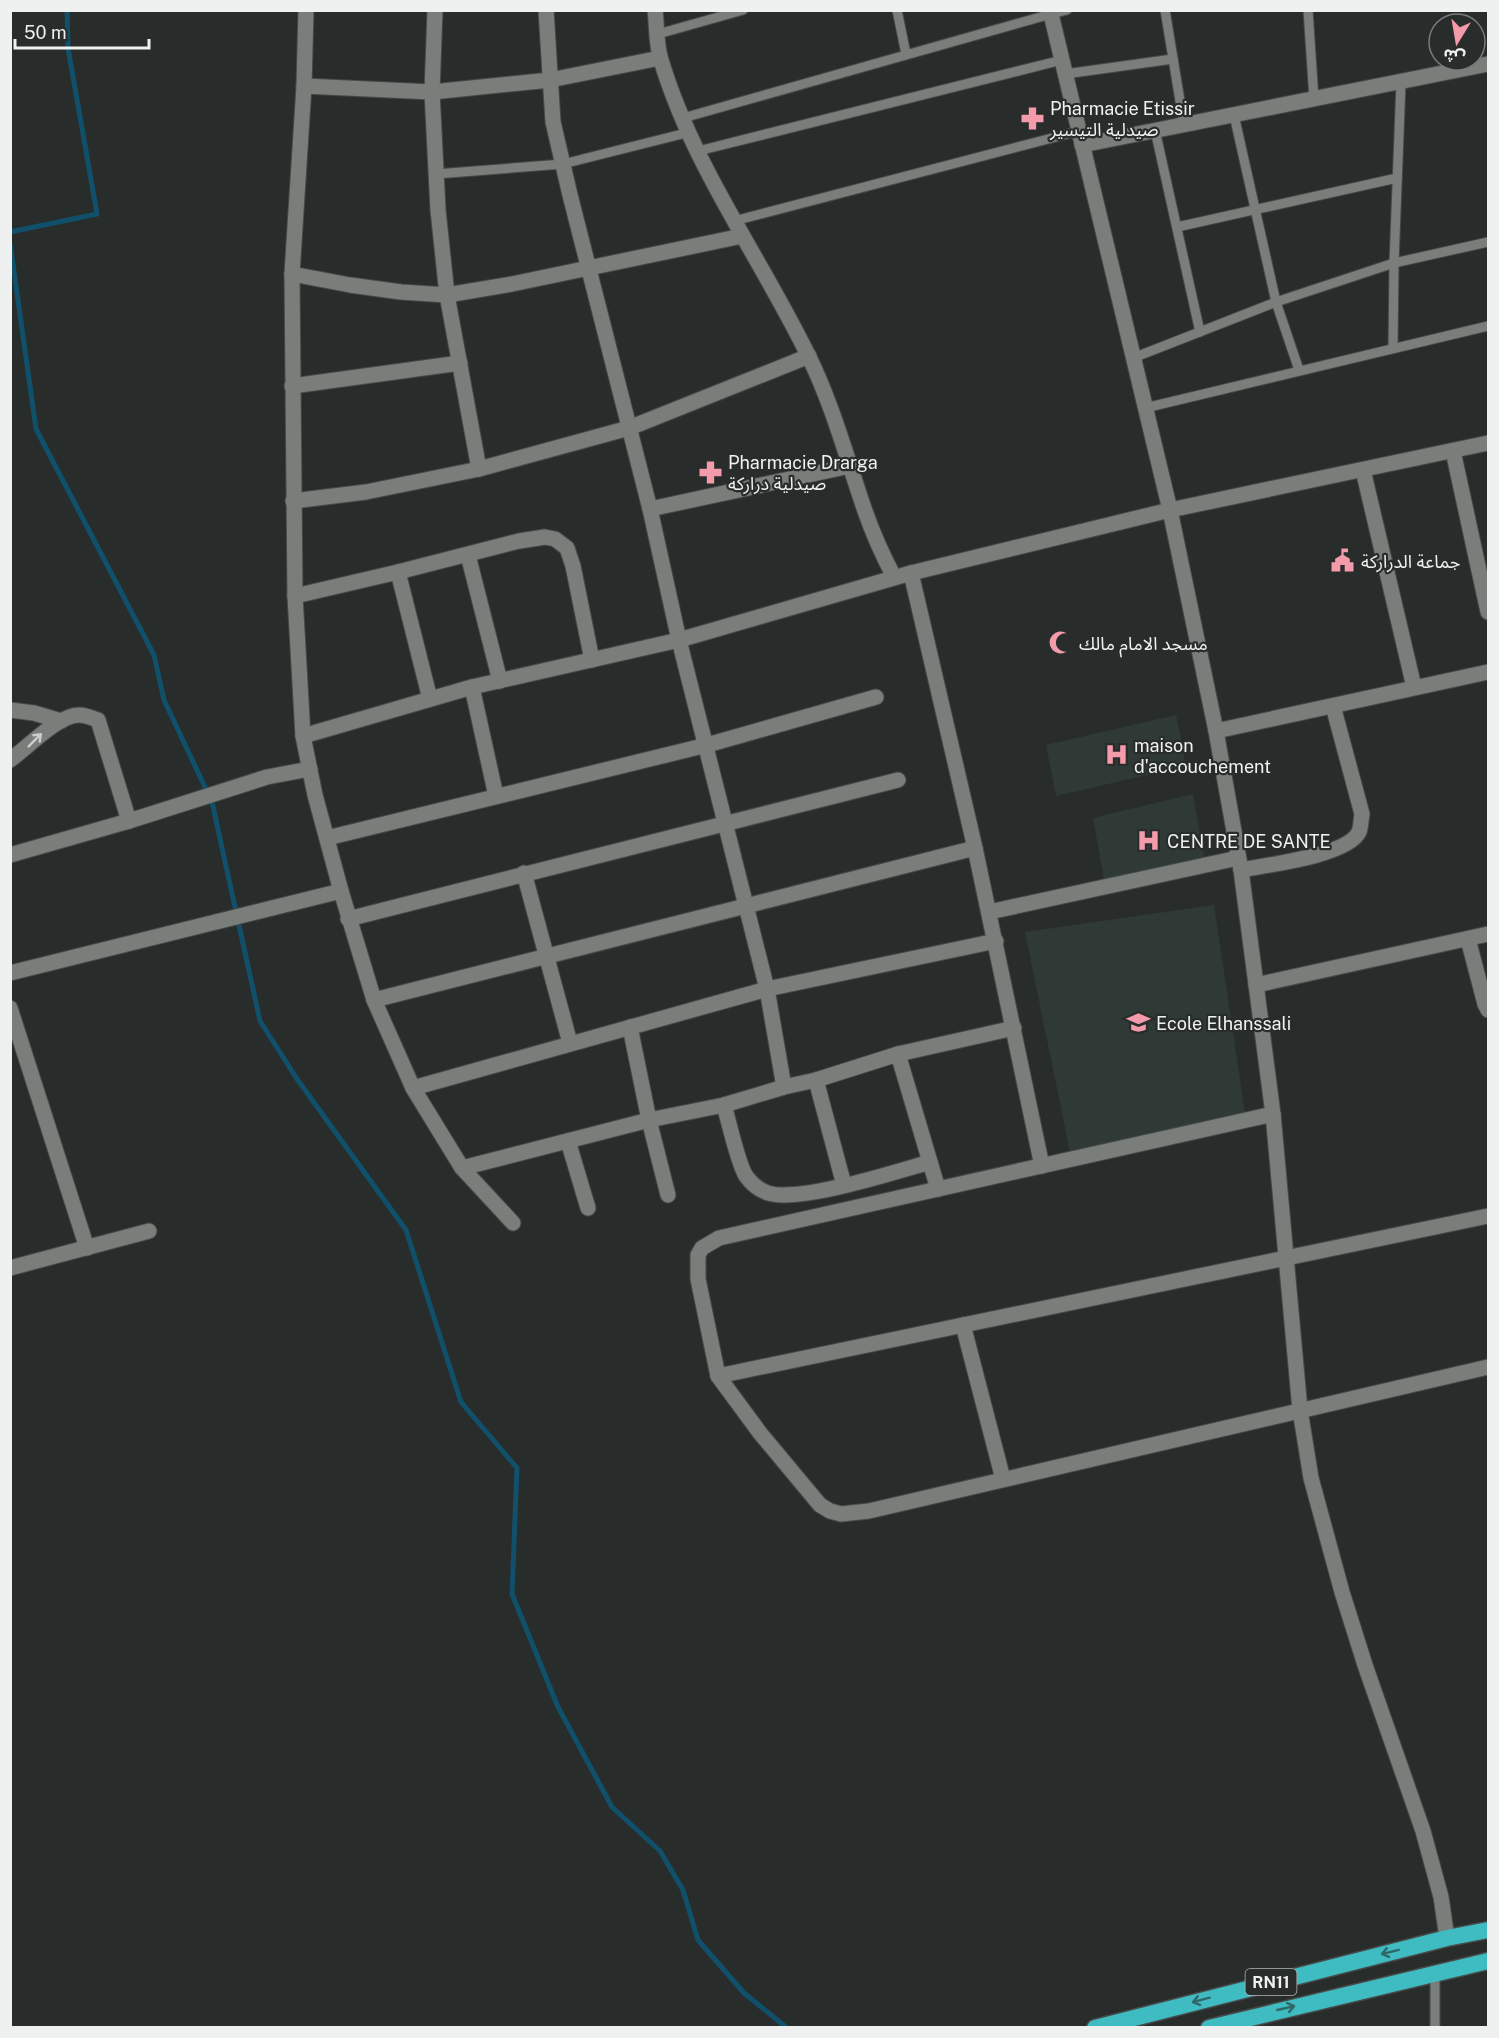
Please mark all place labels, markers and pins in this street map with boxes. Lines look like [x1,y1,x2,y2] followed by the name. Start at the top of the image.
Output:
[1049,98,1195,141] place label: Pharmacie Etissir صيدلية التيسير
[1019,105,1045,131] pharmacy icon: Pharmacie Etissir صيدلية التيسير
[728,452,878,495] place label: Pharmacie Drarga صيدلية دراركة
[697,459,723,485] pharmacy icon: Pharmacie Drarga صيدلية دراركة
[1330,548,1356,574] public building icon: جماعة الدراركة
[1361,551,1460,573] place label: جماعة الدراركة
[1048,630,1074,656] mosque icon: مسجد الامام مالك
[1079,633,1208,658] place label: مسجد الامام مالك
[1134,735,1271,777] place label: maison d'accouchement
[1103,742,1129,768] hospital icon: maison d'accouchement
[1136,828,1162,854] hospital icon: CENTRE DE SANTE
[1167,831,1331,852] place label: CENTRE DE SANTE
[1125,1010,1151,1036] school or university icon: Ecole Elhanssali
[1156,1013,1291,1034] place label: Ecole Elhanssali

